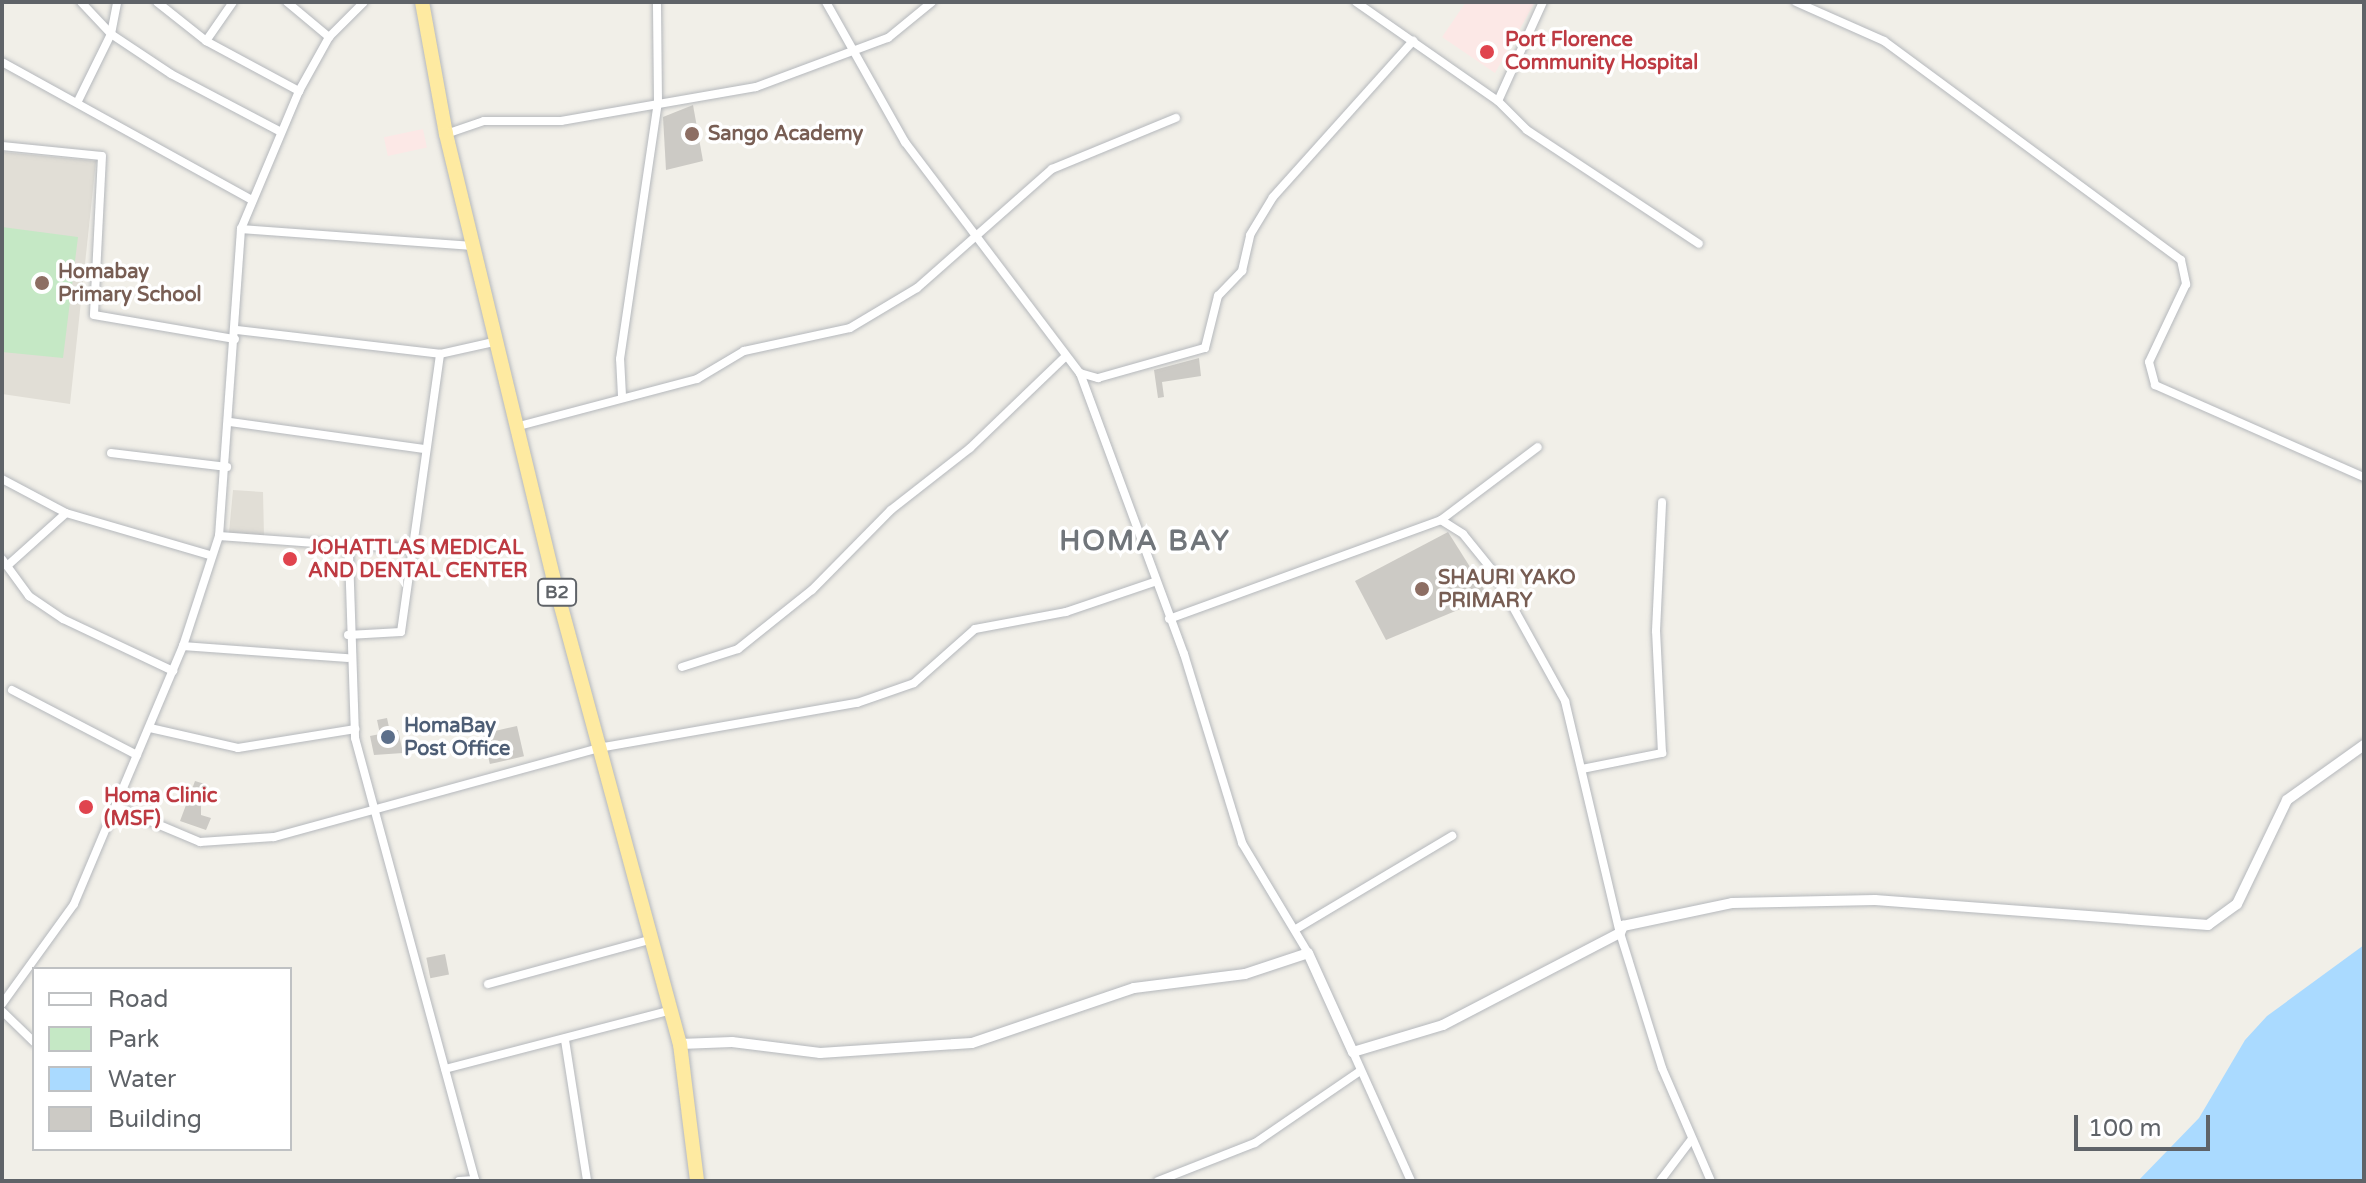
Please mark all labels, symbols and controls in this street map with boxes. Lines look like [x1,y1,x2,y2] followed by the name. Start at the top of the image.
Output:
[1505,28,1698,75] place label: Port Florence Community Hospital
[1476,41,1498,63] marker: Port Florence Community Hospital
[708,122,863,146] place label: Sango Academy
[683,125,701,143] marker: Sango Academy
[58,260,202,307] place label: Homabay Primary School
[33,274,51,292] marker: Homabay Primary School
[1059,524,1231,558] district label: HOMA BAY
[308,536,528,583] place label: JOHATTLAS MEDICAL AND DENTAL CENTER
[279,548,301,570] marker: JOHATTLAS MEDICAL AND DENTAL CENTER
[1438,566,1576,613] place label: SHAURI YAKO PRIMARY
[537,578,577,606] road number: B2
[1413,580,1431,598] marker: SHAURI YAKO PRIMARY
[404,714,510,761] place label: HomaBay Post Office
[379,728,397,746] marker: HomaBay Post Office
[104,784,217,831] place label: Homa Clinic (MSF)
[75,796,97,818] marker: Homa Clinic (MSF)
[32,967,292,1151] legend
[108,985,168,1014] text: Road
[108,1025,159,1054] text: Park
[108,1065,176,1094] text: Water
[2078,1099,2214,1149] scale bar
[108,1105,202,1134] text: Building
[2088,1114,2162,1143] text: 100 m

